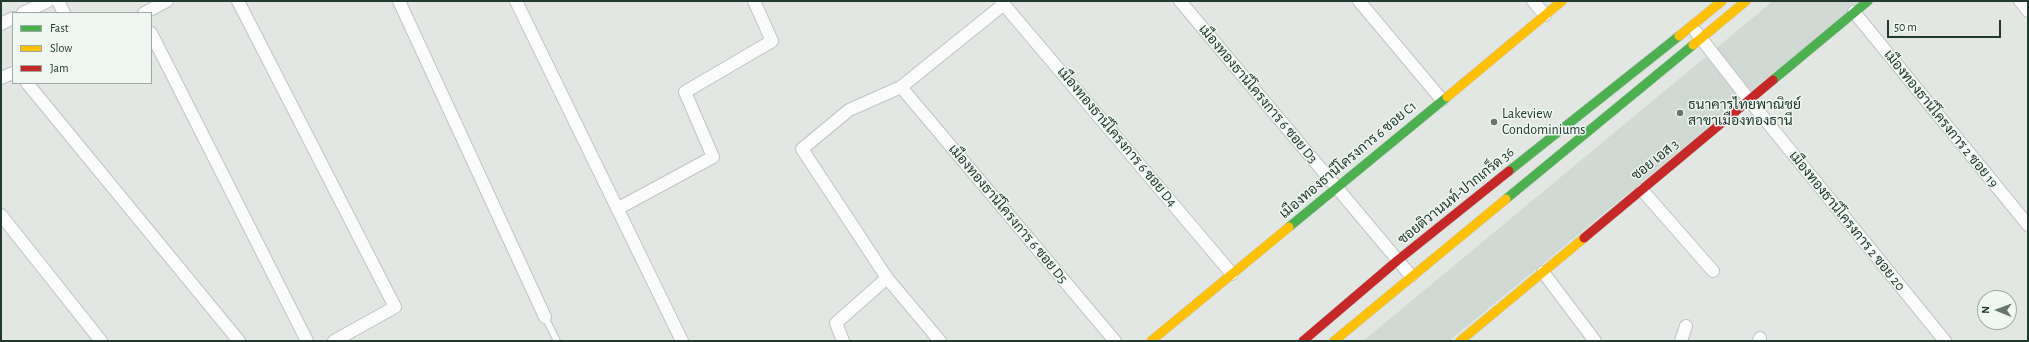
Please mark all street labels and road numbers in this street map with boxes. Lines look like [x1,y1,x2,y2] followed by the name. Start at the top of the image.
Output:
[1195,21,1321,167] street label: เมืองทองธานีโครงการ 6 ซอย D3
[1880,47,2002,191] street label: เมืองทองธานีโครงการ 2 ซอย 19
[1054,64,1180,210] street label: เมืองทองธานีโครงการ 6 ซอย D4
[1276,98,1420,222] street label: เมืองทองธานีโครงการ 6 ซอย C1
[1628,136,1682,184] street label: ซอย เอส 3
[945,141,1071,287] street label: เมืองทองธานีโครงการ 6 ซอย D5
[1394,144,1518,248] street label: ซอยติวานนท์-ปากเกร็ด 36
[1785,148,1909,294] street label: เมืองทองธานีโครงการ 2 ซอย 20

